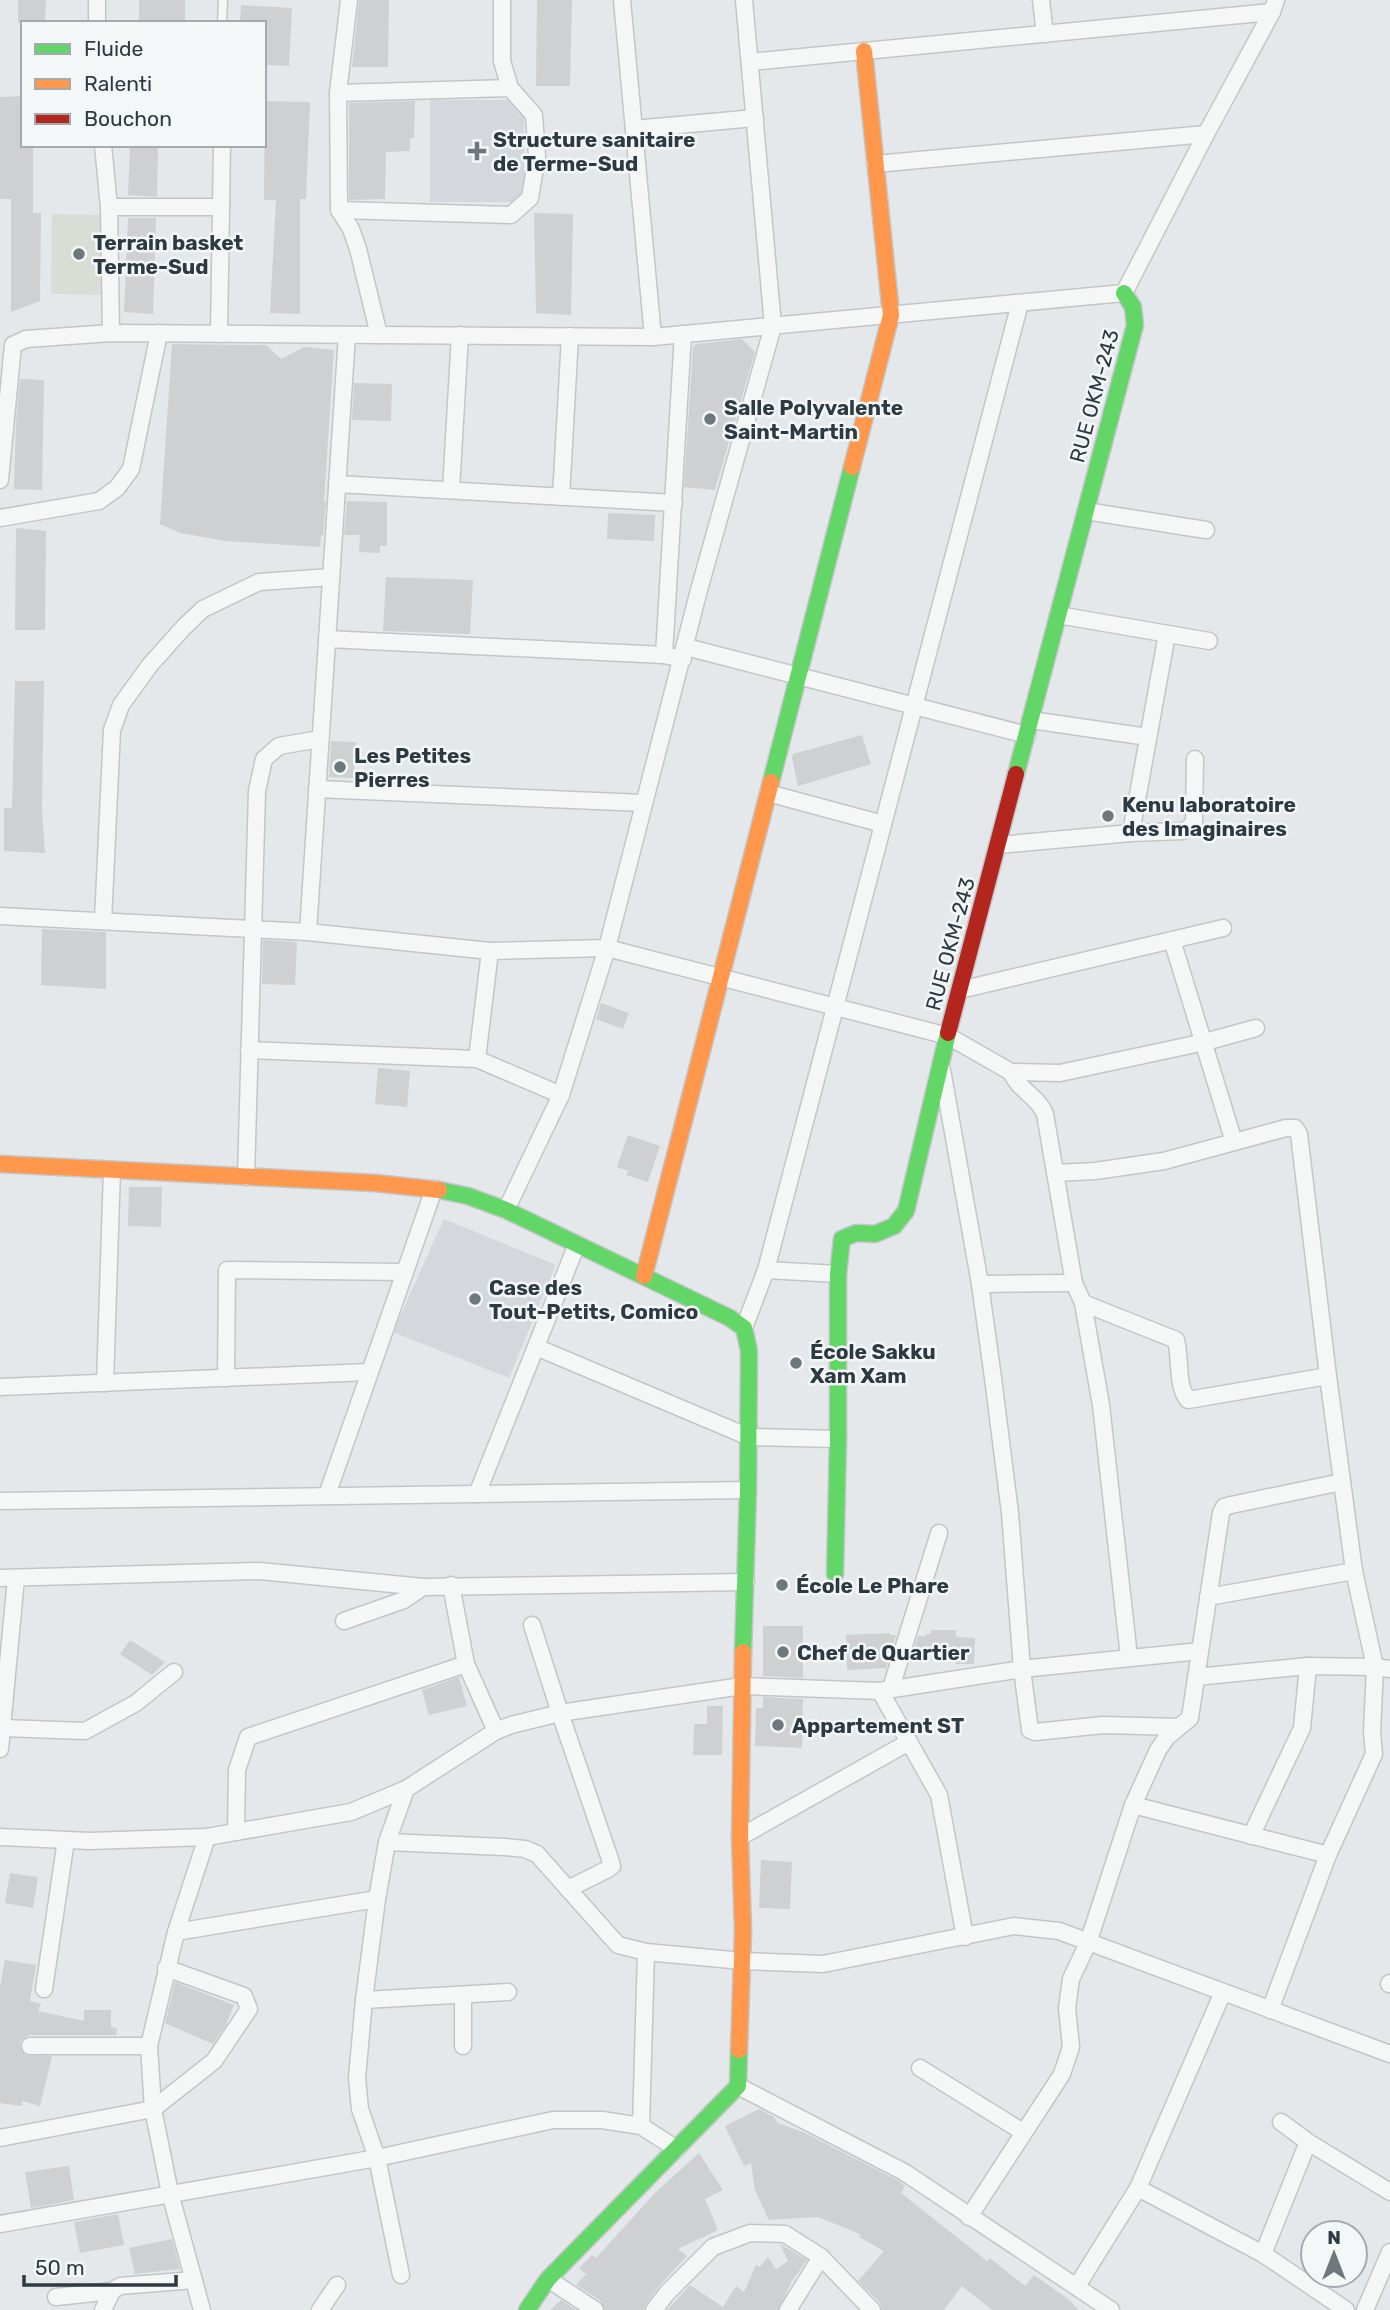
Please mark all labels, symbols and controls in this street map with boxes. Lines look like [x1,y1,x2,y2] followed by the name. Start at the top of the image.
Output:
[21,21,266,147] legend
[84,36,143,61] text: Fluide
[84,71,152,96] text: Ralenti
[84,106,172,131] text: Bouchon
[493,127,695,176] place label: Structure sanitaire de Terme-Sud
[467,141,487,161] marker: Structure sanitaire de Terme-Sud
[93,230,244,279] place label: Terrain basket Terme-Sud
[71,246,87,262] marker: Terrain basket Terme-Sud
[1064,327,1124,465] street label: RUE OKM-243
[724,395,903,444] place label: Salle Polyvalente Saint-Martin
[702,411,718,427] marker: Salle Polyvalente Saint-Martin
[354,743,471,792] place label: Les Petites Pierres
[332,759,348,775] marker: Les Petites Pierres
[1122,792,1296,841] place label: Kenu laboratoire des Imaginaires
[1100,808,1116,824] marker: Kenu laboratoire des Imaginaires
[920,875,980,1013] street label: RUE OKM-243
[489,1275,698,1324] place label: Case des Tout-Petits, Comico
[467,1291,483,1307] marker: Case des Tout-Petits, Comico
[810,1339,936,1388] place label: École Sakku Xam Xam
[788,1355,804,1371] marker: École Sakku Xam Xam
[796,1573,949,1598] place label: École Le Phare
[774,1577,790,1593] marker: École Le Phare
[797,1640,970,1665] place label: Chef de Quartier
[775,1644,791,1660] marker: Chef de Quartier
[792,1713,964,1738] place label: Appartement ST
[770,1717,786,1733] marker: Appartement ST
[1299,2219,1369,2289] north arrow
[1327,2226,1341,2249] text: N
[24,2244,177,2288] scale bar
[35,2255,85,2280] text: 50 m

